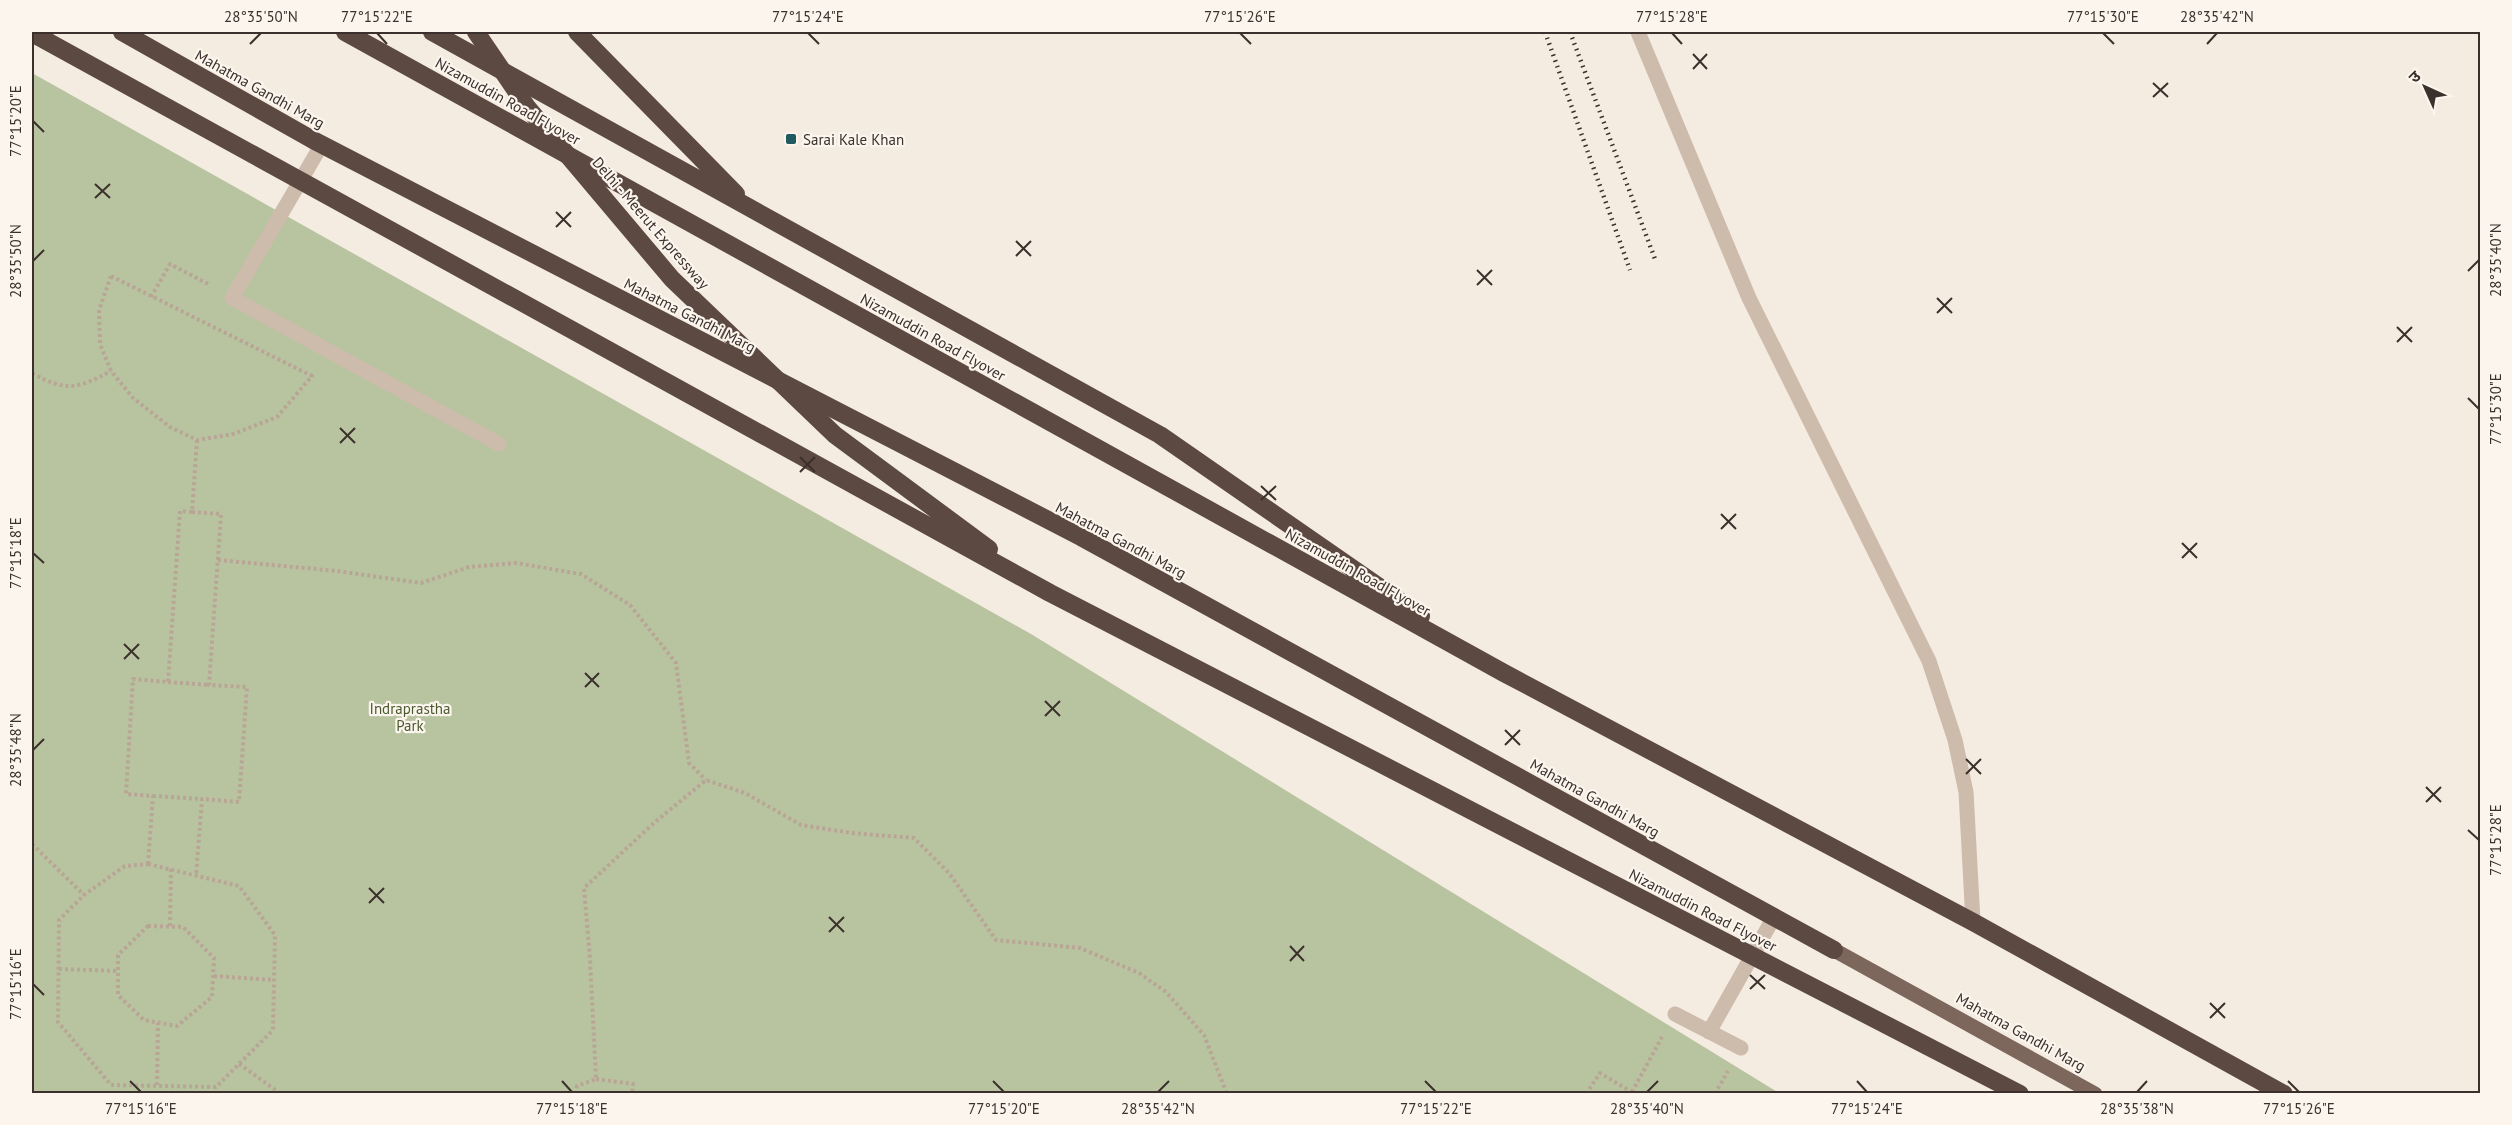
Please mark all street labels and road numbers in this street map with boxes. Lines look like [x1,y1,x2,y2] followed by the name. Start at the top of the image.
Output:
[192,45,328,133] street label: Mahatma Gandhi Marg
[432,53,584,149] street label: Nizamuddin Road Flyover
[588,153,714,293] street label: Delhi - Meerut Expressway
[621,274,759,356] street label: Mahatma Gandhi Marg
[857,289,1009,385] street label: Nizamuddin Road Flyover
[1052,498,1190,582] street label: Mahatma Gandhi Marg
[1282,524,1434,620] street label: Nizamuddin Road Flyover
[1527,754,1663,842] street label: Mahatma Gandhi Marg
[1626,864,1780,956] street label: Nizamuddin Road Flyover
[1953,988,2089,1076] street label: Mahatma Gandhi Marg

